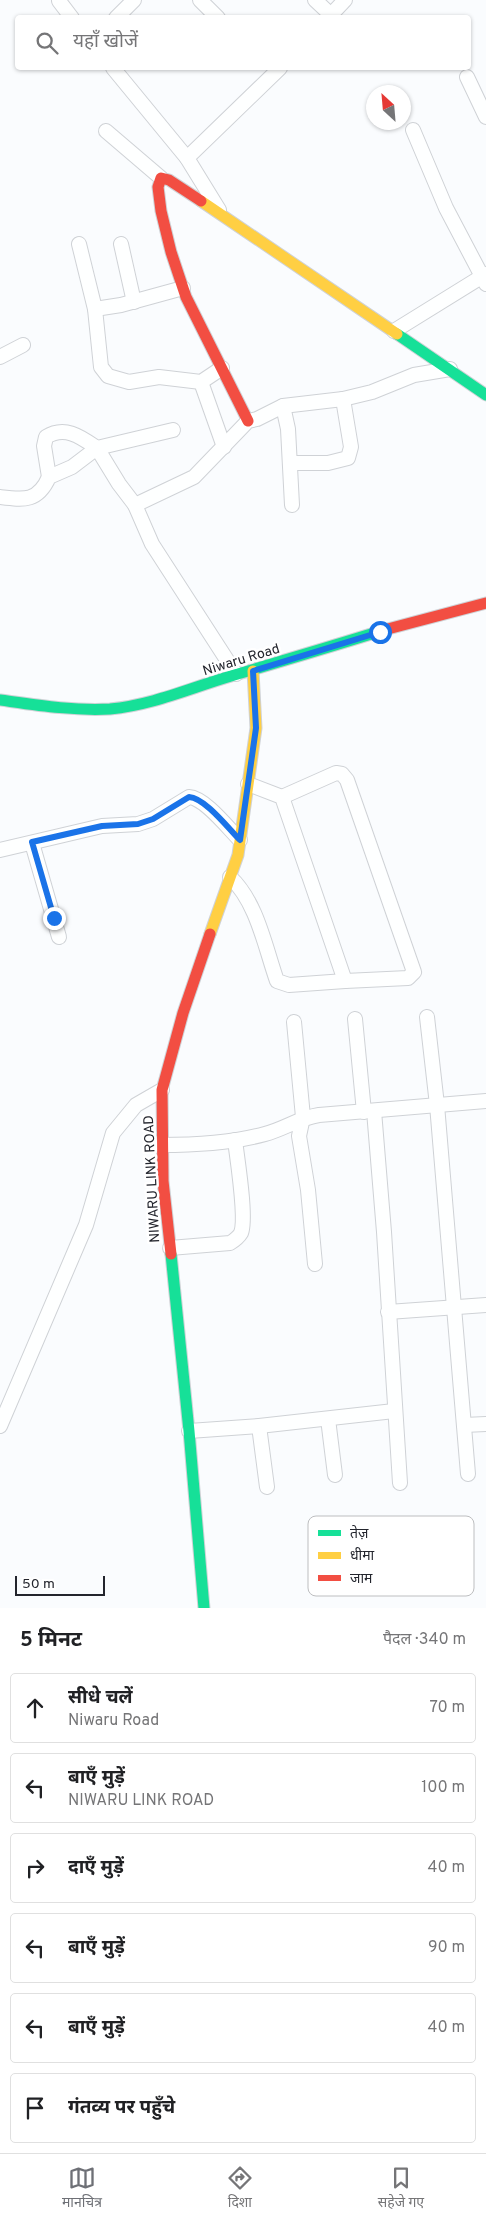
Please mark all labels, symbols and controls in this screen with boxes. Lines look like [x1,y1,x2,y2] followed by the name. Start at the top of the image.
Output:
[15,15,471,70] search box
[33,29,61,57] icon: search
[73,30,138,54] text: यहाँ खोजें
[366,85,411,130] north arrow
[369,621,392,644] route start
[201,641,282,680] street label: Niwaru Road
[43,907,66,930] route end
[141,1115,164,1243] street label: NIWARU LINK ROAD
[308,1516,474,1596] legend
[350,1524,369,1543] text: तेज़
[350,1547,375,1565] text: धीमा
[350,1571,373,1588] text: जाम
[15,1573,105,1596] scale bar
[22,1576,55,1593] text: 50 m
[20,1627,82,1654] text: 5 मिनट
[383,1630,466,1650] text: पैदल · 340 m
[68,1686,133,1710] text: सीधे चलें
[21,1694,49,1722] icon: ahead
[430,1698,465,1718] text: 70 m
[68,1711,159,1731] text: Niwaru Road
[68,1766,125,1790] text: बाएँ मुड़ें
[21,1774,49,1802] icon: left
[421,1778,465,1798] text: 100 m
[68,1791,214,1811] text: NIWARU LINK ROAD
[21,1854,49,1882] icon: right
[68,1856,124,1880] text: दाएँ मुड़ें
[427,1858,465,1878] text: 40 m
[21,1934,49,1962] icon: left
[68,1936,125,1960] text: बाएँ मुड़ें
[428,1938,465,1958] text: 90 m
[21,2014,49,2042] icon: left
[68,2016,125,2040] text: बाएँ मुड़ें
[427,2018,465,2038] text: 40 m
[21,2094,49,2122] icon: arrive
[68,2096,175,2120] text: गंतव्य पर पहुँचे
[62,2164,102,2213] tab: मानचित्र
[226,2164,254,2213] tab: दिशा
[378,2164,424,2213] tab: सहेजे गए

